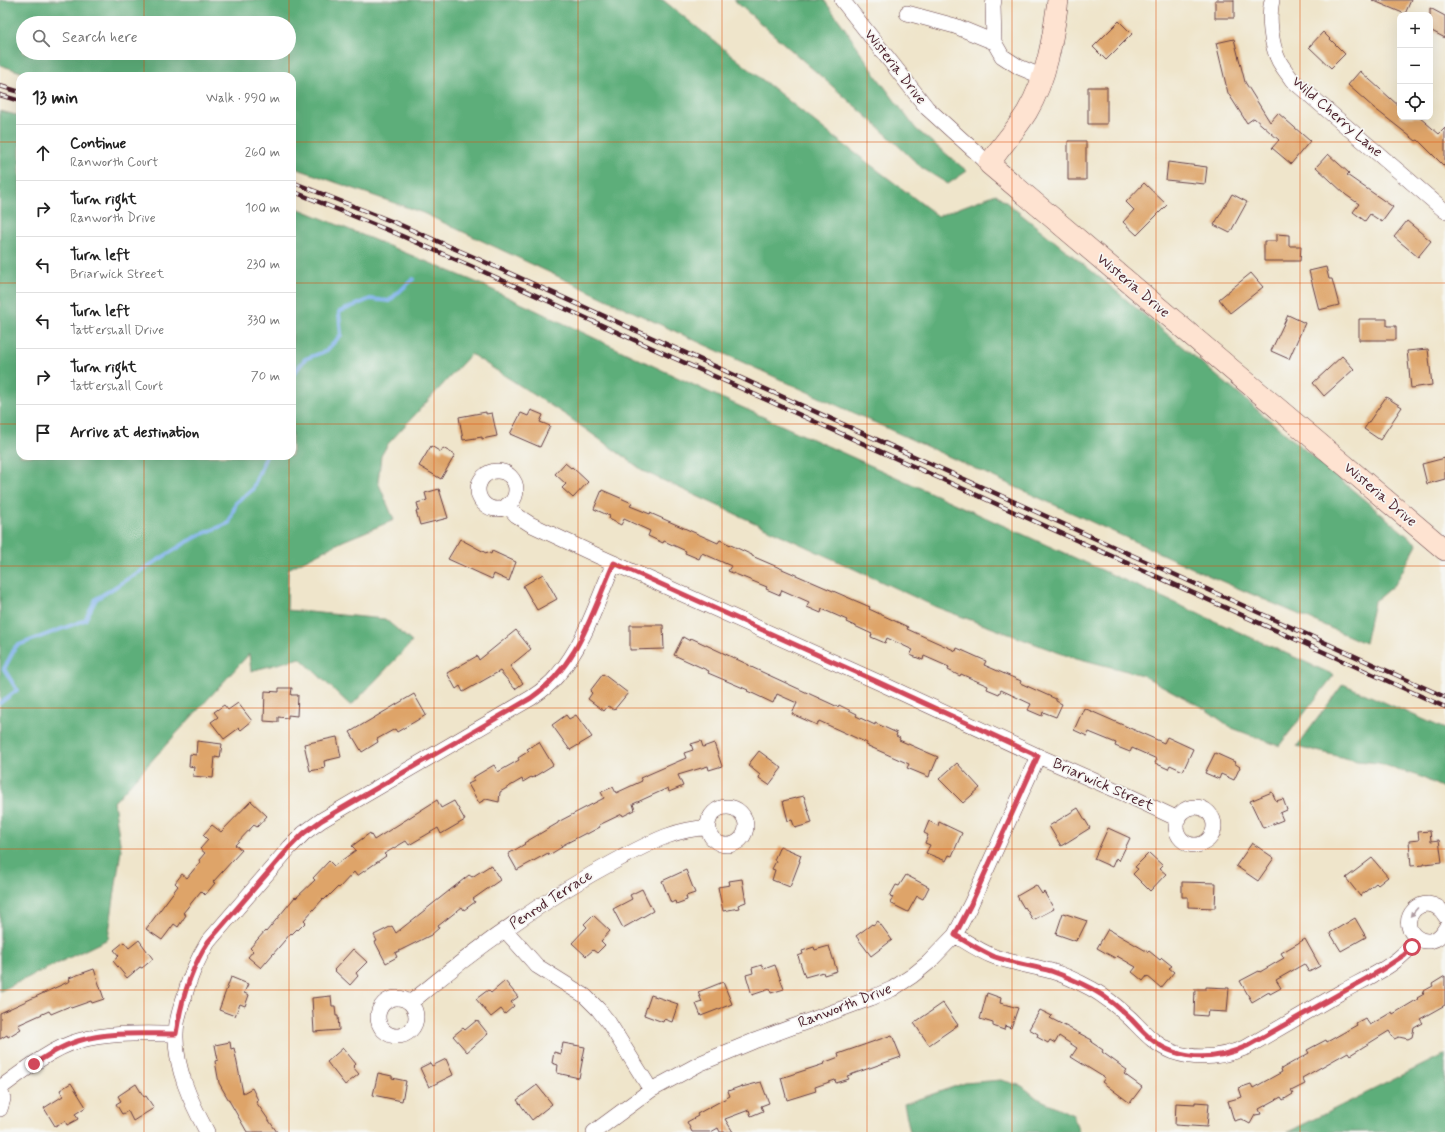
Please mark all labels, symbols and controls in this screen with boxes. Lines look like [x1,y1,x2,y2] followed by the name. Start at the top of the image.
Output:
[1397,12,1433,120] map controls
[1397,12,1433,48] button: +
[16,16,296,60] search box
[859,25,931,109] street label: Wisteria Drive
[30,27,52,49] icon: search
[62,28,138,48] text: Search here
[1397,48,1433,84] button: −
[1287,72,1387,162] street label: Wild Cherry Lane
[1397,84,1433,120] button: locate
[32,87,78,109] text: 13 min
[206,90,280,107] text: Walk · 990 m
[70,134,126,154] text: Continue
[32,142,54,164] icon: ahead
[245,144,280,161] text: 260 m
[70,154,158,171] text: Ranworth Court
[70,190,137,210] text: Turn right
[32,198,54,220] icon: right
[245,200,280,217] text: 100 m
[70,210,156,227] text: Ranworth Drive
[70,246,130,266] text: Turn left
[1092,249,1174,323] street label: Wisteria Drive
[32,254,54,276] icon: left
[246,256,280,273] text: 230 m
[70,266,164,283] text: Briarwick Street
[70,302,130,322] text: Turn left
[32,310,54,332] icon: left
[247,312,280,329] text: 330 m
[70,322,164,339] text: Tattershall Drive
[70,358,137,378] text: Turn right
[32,366,54,388] icon: right
[251,368,280,385] text: 70 m
[70,378,163,395] text: Tattershall Court
[32,422,54,444] icon: arrive
[70,423,199,443] text: Arrive at destination
[1339,458,1421,532] street label: Wisteria Drive
[1049,754,1157,816] street label: Briarwick Street
[506,866,596,934] street label: Penrod Terrace
[1410,907,1419,917] one-way arrow
[1403,938,1421,956] route start
[795,979,895,1033] street label: Ranworth Drive
[25,1055,43,1073] route end

